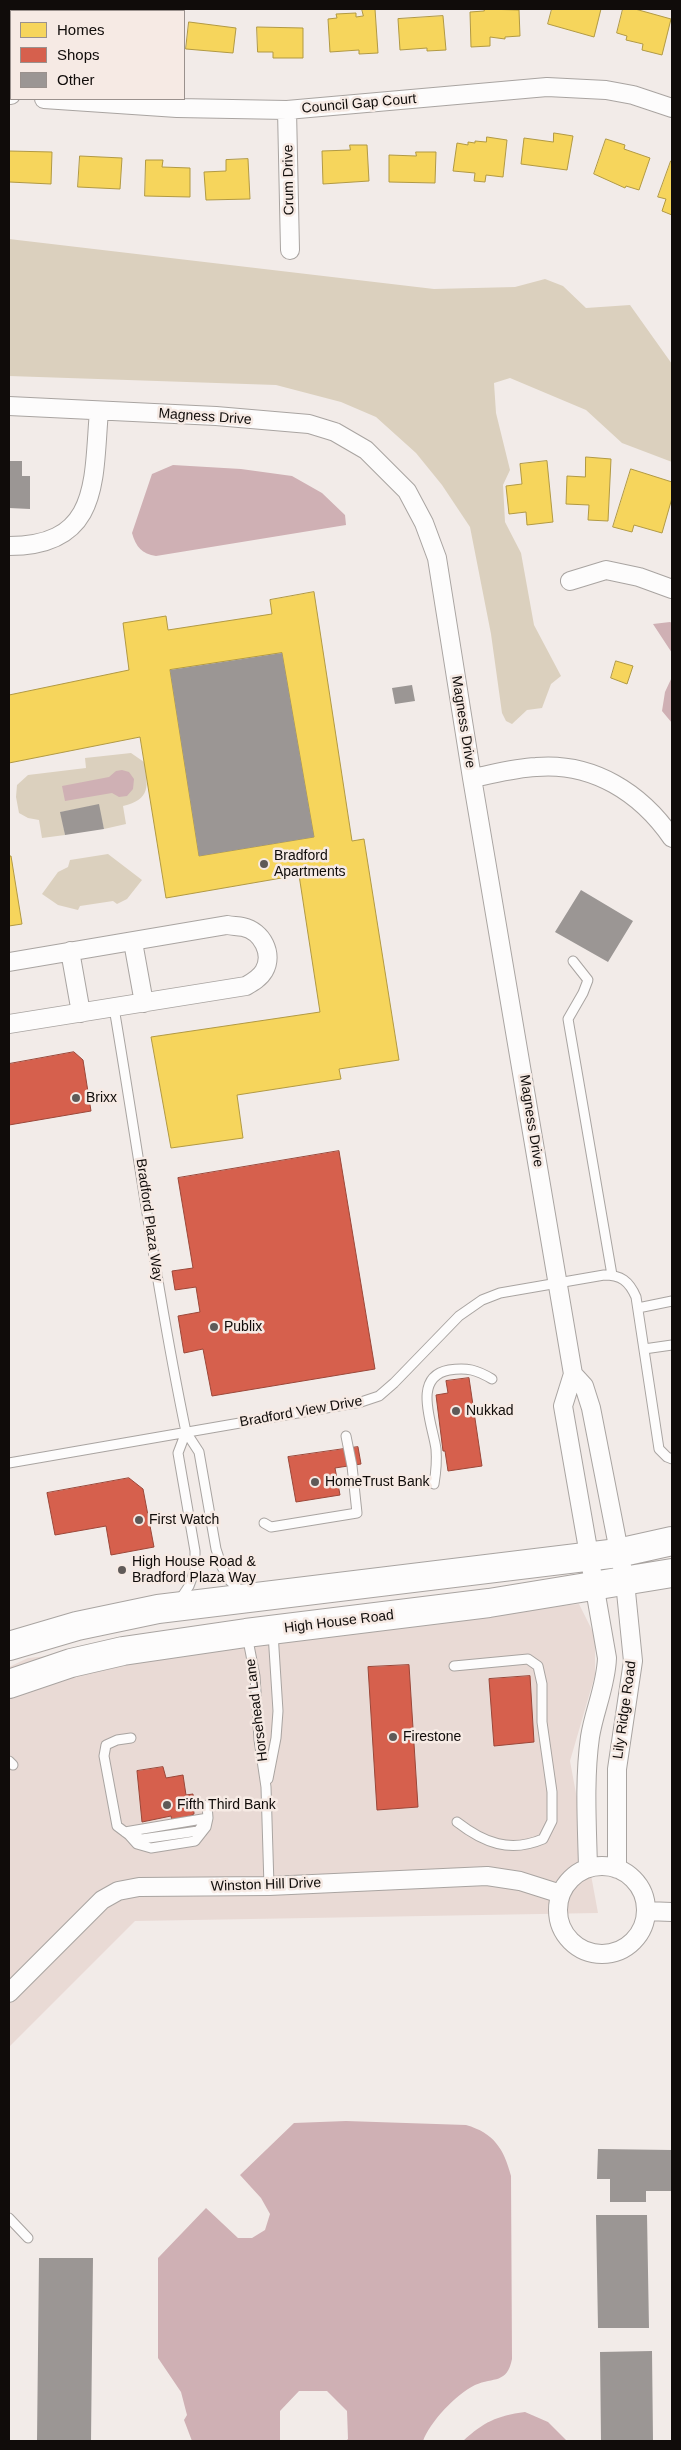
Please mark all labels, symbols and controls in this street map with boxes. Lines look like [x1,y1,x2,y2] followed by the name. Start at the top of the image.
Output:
[10,10,185,100] legend
[57,21,105,38] text: Homes
[57,46,100,63] text: Shops
[57,71,95,88] text: Other
[301,91,417,117] street label: Council Gap Court
[280,144,298,216] street label: Crum Drive
[158,405,252,429] street label: Magness Drive
[447,675,479,769] street label: Magness Drive
[274,848,346,880] place label: Bradford Apartments
[258,858,270,870] marker: Bradford Apartments
[515,1074,547,1168] street label: Magness Drive
[86,1090,117,1106] place label: Brixx
[70,1092,82,1104] marker: Brixx
[132,1157,166,1283] street label: Bradford Plaza Way
[224,1319,262,1335] place label: Publix
[208,1321,220,1333] marker: Publix
[238,1393,364,1431] street label: Bradford View Drive
[466,1403,513,1419] place label: Nukkad
[450,1405,462,1417] marker: Nukkad
[325,1474,430,1490] place label: HomeTrust Bank
[309,1476,321,1488] marker: HomeTrust Bank
[149,1512,219,1528] place label: First Watch
[133,1514,145,1526] marker: First Watch
[132,1554,256,1586] place label: High House Road & Bradford Plaza Way
[116,1564,128,1576] marker: High House Road & Bradford Plaza Way
[283,1607,395,1637] street label: High House Road
[242,1658,272,1762] street label: Horsehead Lane
[610,1660,640,1760] street label: Lily Ridge Road
[403,1729,461,1745] place label: Firestone
[387,1731,399,1743] marker: Firestone
[177,1797,276,1813] place label: Fifth Third Bank
[161,1799,173,1811] marker: Fifth Third Bank
[211,1875,321,1895] street label: Winston Hill Drive

